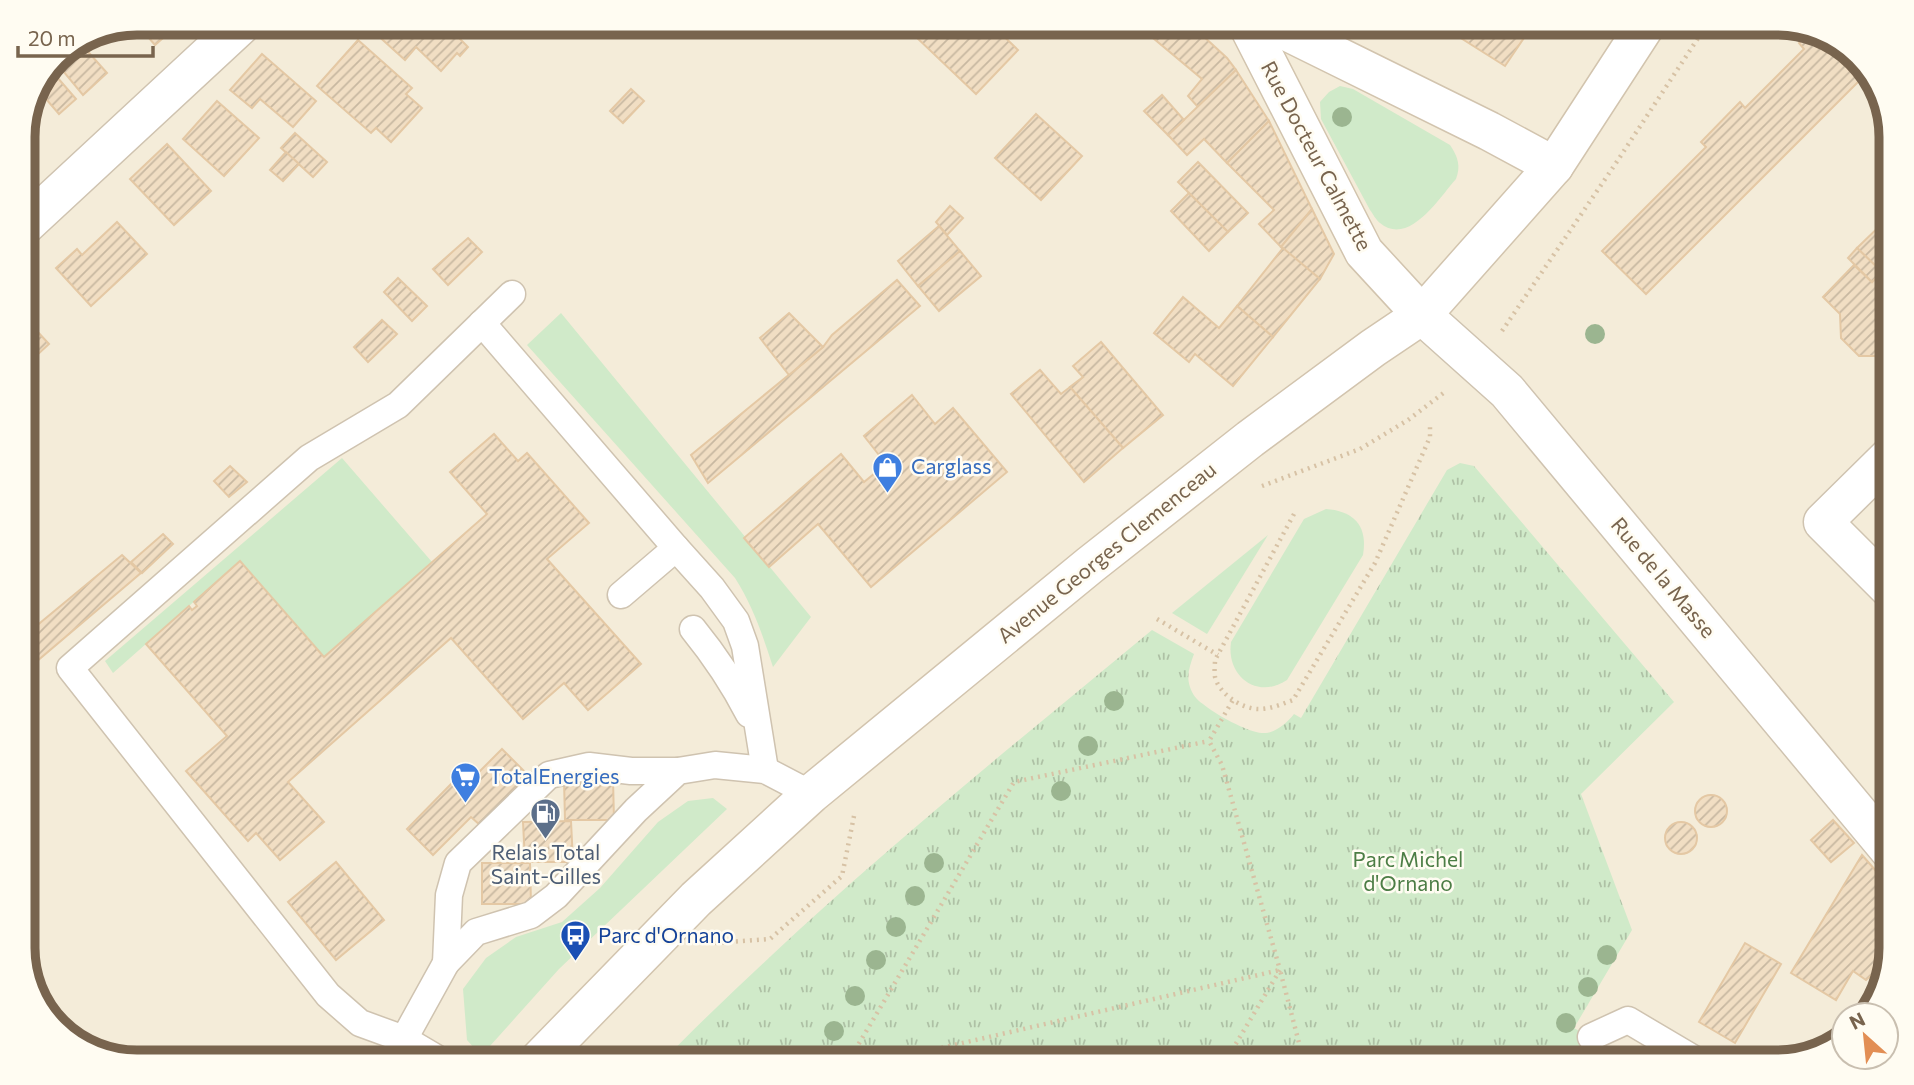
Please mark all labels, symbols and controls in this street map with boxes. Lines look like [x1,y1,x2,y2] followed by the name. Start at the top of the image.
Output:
[18,14,152,58] scale bar
[28,25,76,50] text: 20 m
[1257,56,1378,254] street label: Rue Docteur Calmette
[871,450,905,494] shop icon: Carglass
[911,453,992,478] place label: Carglass
[992,456,1220,648] street label: Avenue Georges Clemenceau
[1607,512,1722,642] street label: Rue de la Masse
[449,760,483,804] supermarket icon: TotalEnergies
[489,763,620,788] place label: TotalEnergies
[529,796,563,840] fuel station icon: Relais Total Saint-Gilles
[491,839,601,888] place label: Relais Total Saint-Gilles
[1353,846,1463,895] park label: Parc Michel d'Ornano
[558,919,592,963] bus stop icon: Parc d'Ornano
[598,922,734,947] place label: Parc d'Ornano
[1830,1001,1900,1071] north arrow
[1845,1007,1869,1034] text: N

